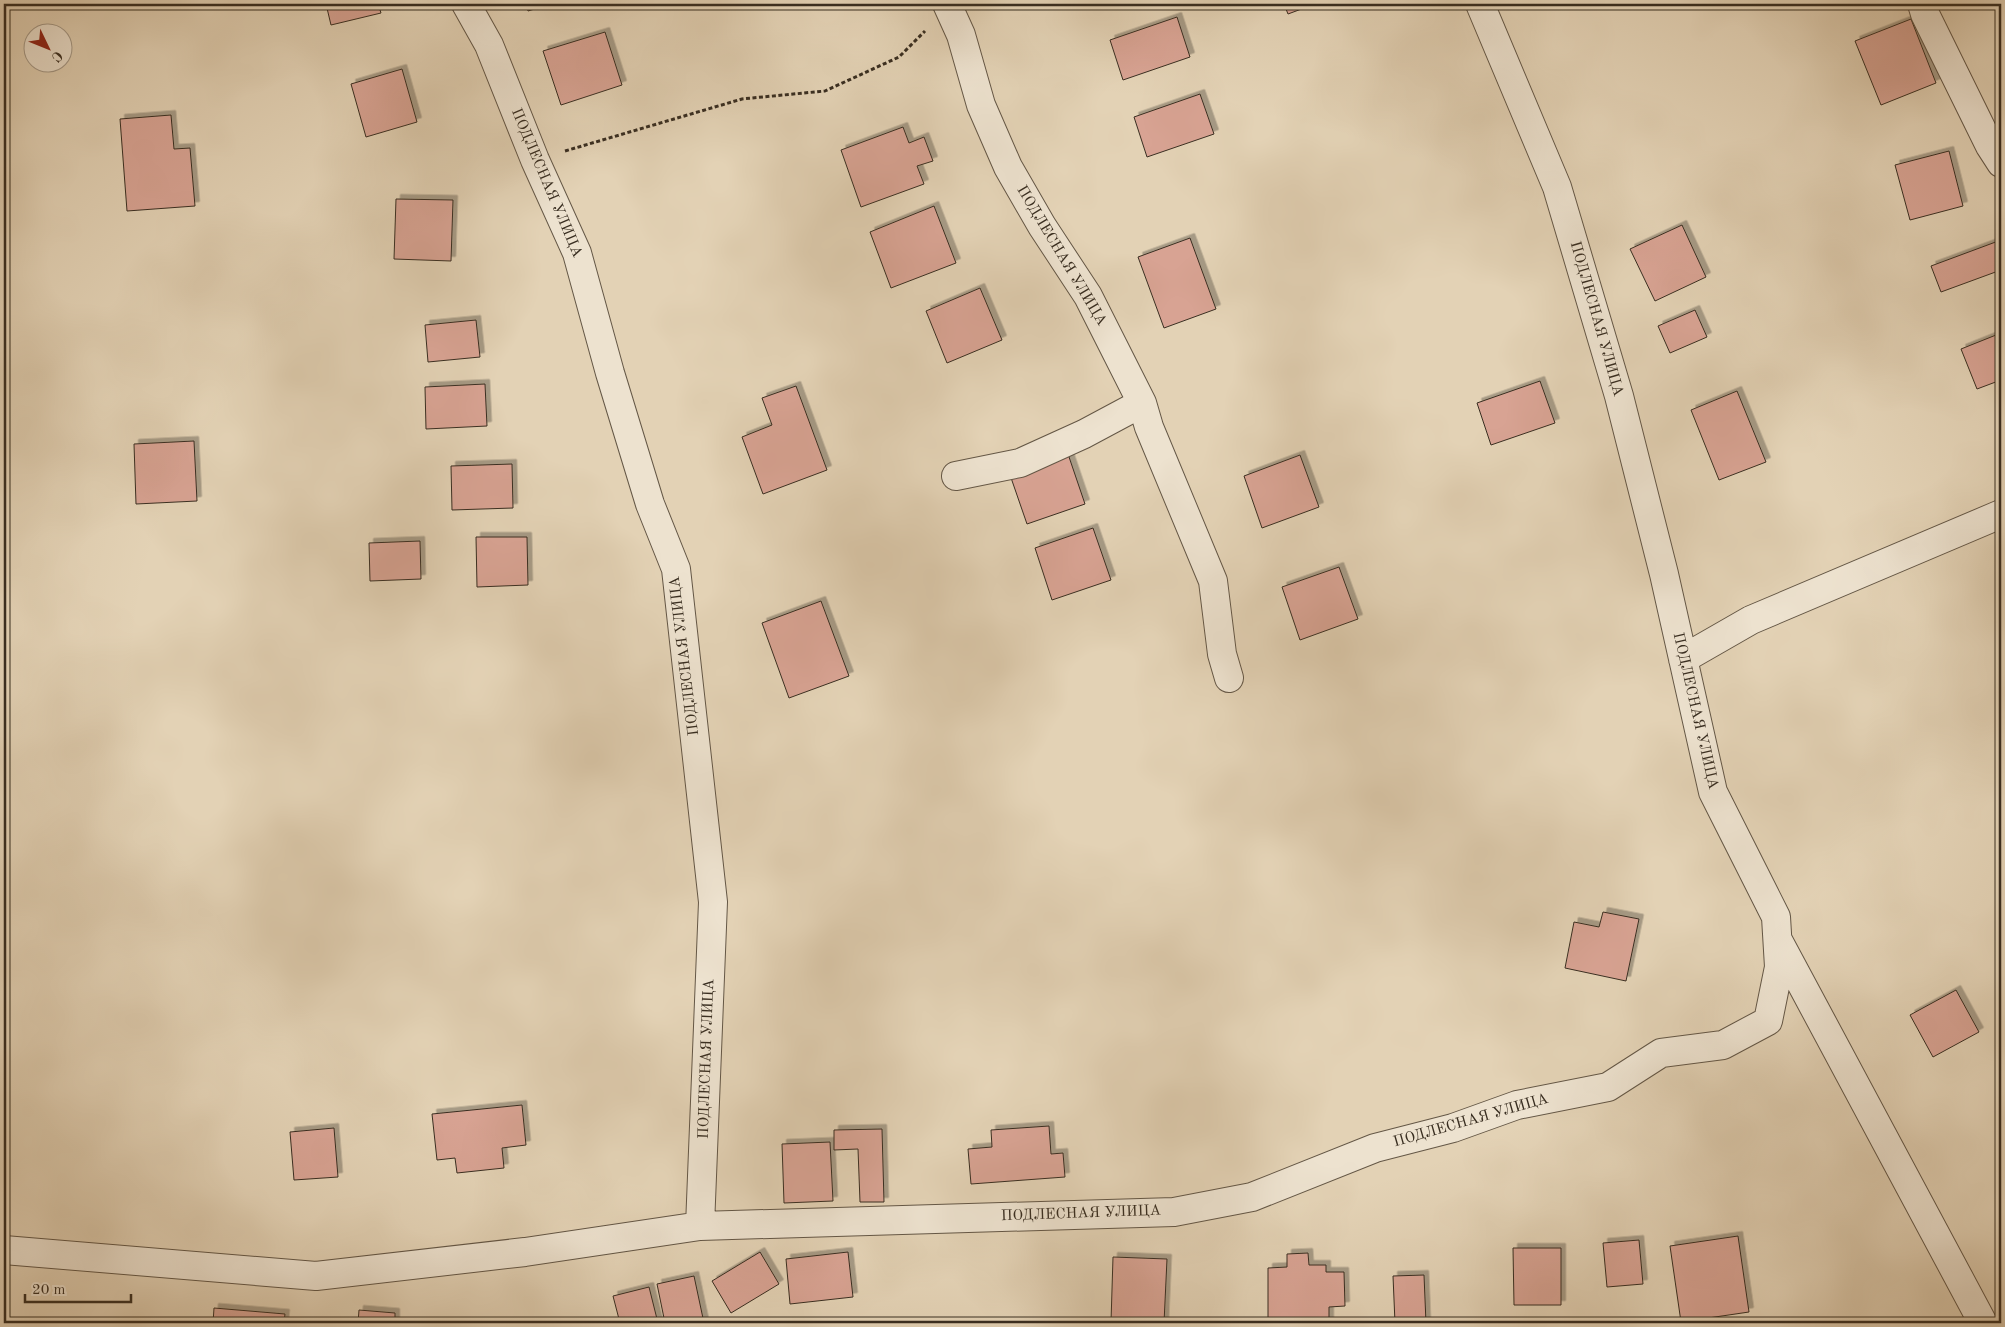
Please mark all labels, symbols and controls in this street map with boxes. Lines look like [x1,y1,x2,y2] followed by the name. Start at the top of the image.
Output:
[22,22,72,72] north arrow
[49,48,65,64] text: С
[508,106,584,260] street label: ПОДЛЕСНАЯ УЛИЦА
[1013,183,1109,329] street label: ПОДЛЕСНАЯ УЛИЦА
[1567,240,1625,399] street label: ПОДЛЕСНАЯ УЛИЦА
[668,575,702,737] street label: ПОДЛЕСНАЯ УЛИЦА
[1670,631,1720,791] street label: ПОДЛЕСНАЯ УЛИЦА
[697,978,717,1139] street label: ПОДЛЕСНАЯ УЛИЦА
[1392,1092,1551,1150] street label: ПОДЛЕСНАЯ УЛИЦА
[1001,1204,1162,1224] street label: ПОДЛЕСНАЯ УЛИЦА
[25,1272,131,1304] scale bar
[32,1283,66,1298] text: 20 m

